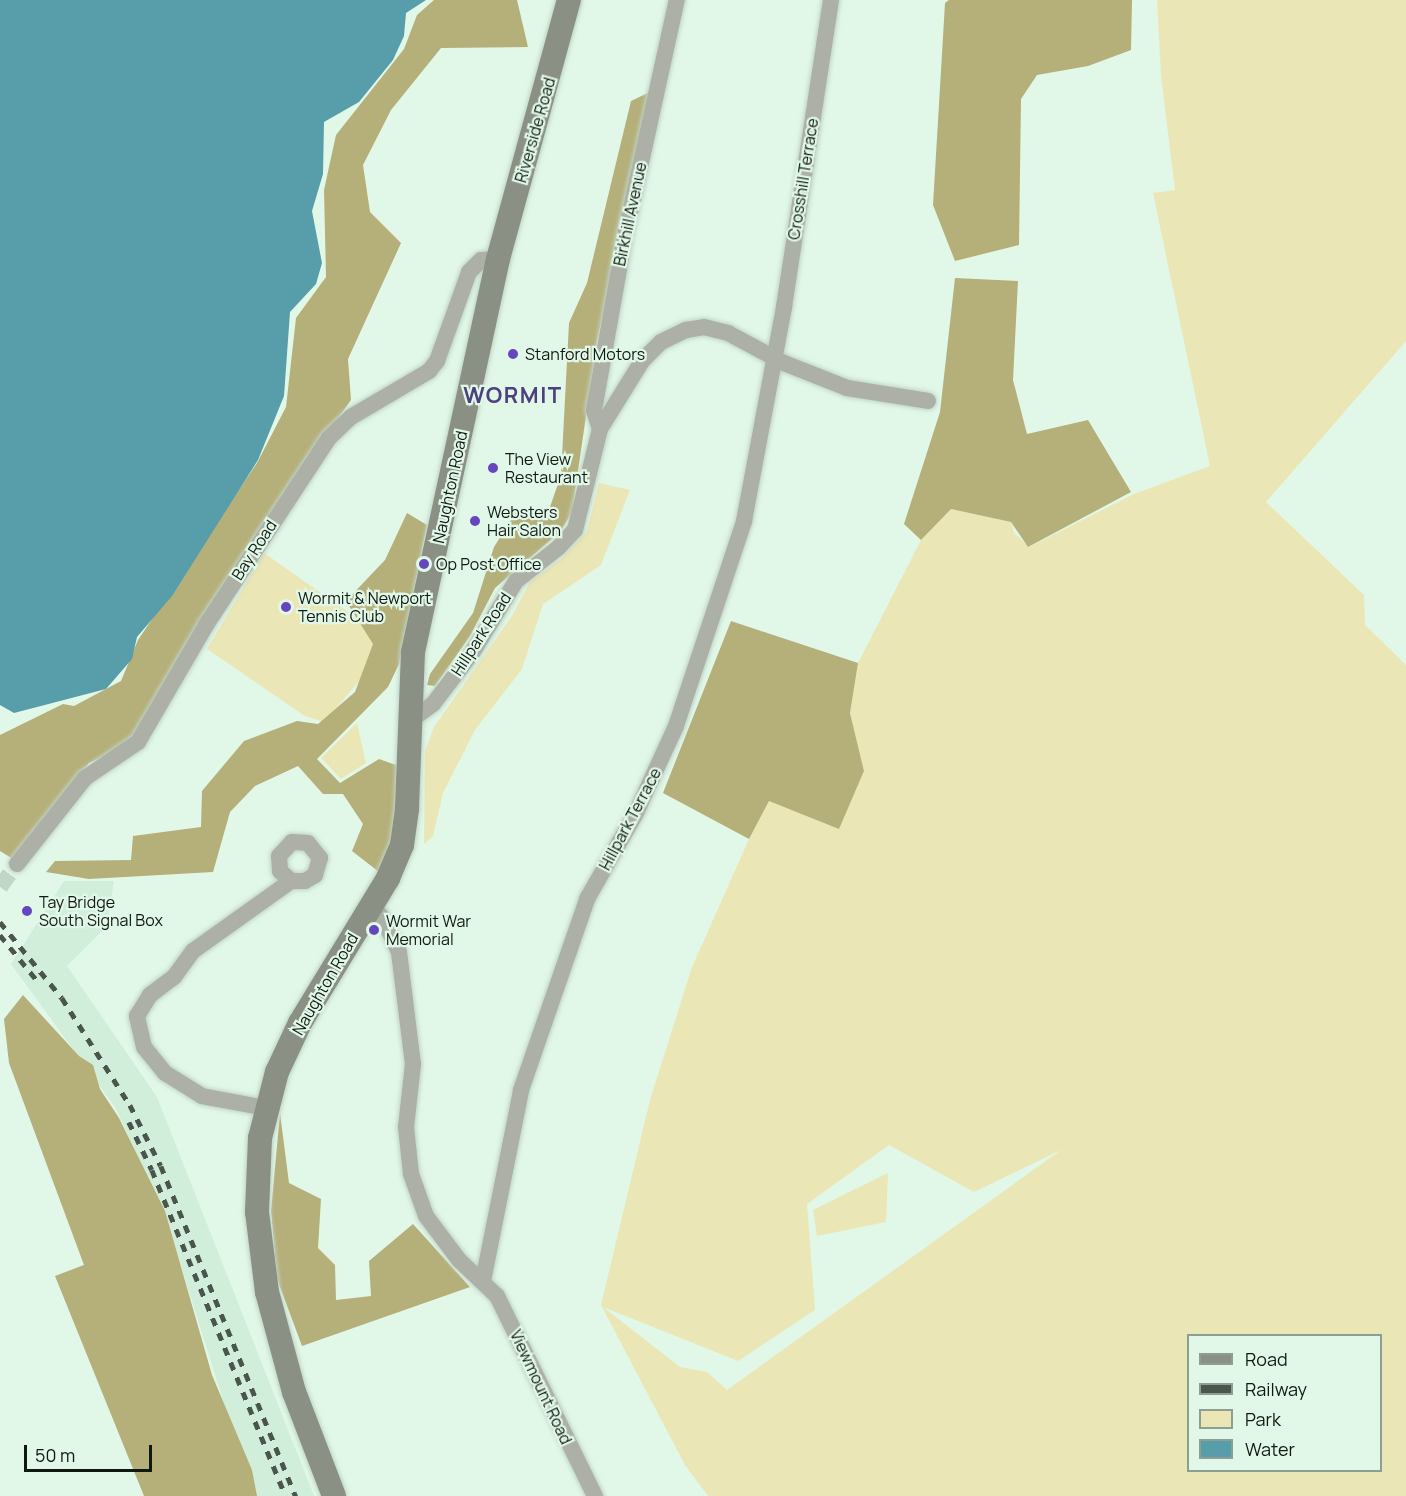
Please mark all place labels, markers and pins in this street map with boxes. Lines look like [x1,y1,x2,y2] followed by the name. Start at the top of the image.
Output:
[525,344,645,364] place label: Stanford Motors
[506,347,520,361] marker: Stanford Motors
[505,449,588,487] place label: The View Restaurant
[486,461,500,475] marker: The View Restaurant
[487,502,561,540] place label: Websters Hair Salon
[468,514,482,528] marker: Websters Hair Salon
[436,554,541,574] place label: Op Post Office
[417,557,431,571] marker: Op Post Office
[298,588,431,626] place label: Wormit & Newport Tennis Club
[279,600,293,614] marker: Wormit & Newport Tennis Club
[39,892,163,930] place label: Tay Bridge South Signal Box
[20,904,34,918] marker: Tay Bridge South Signal Box
[386,911,471,949] place label: Wormit War Memorial
[367,923,381,937] marker: Wormit War Memorial

